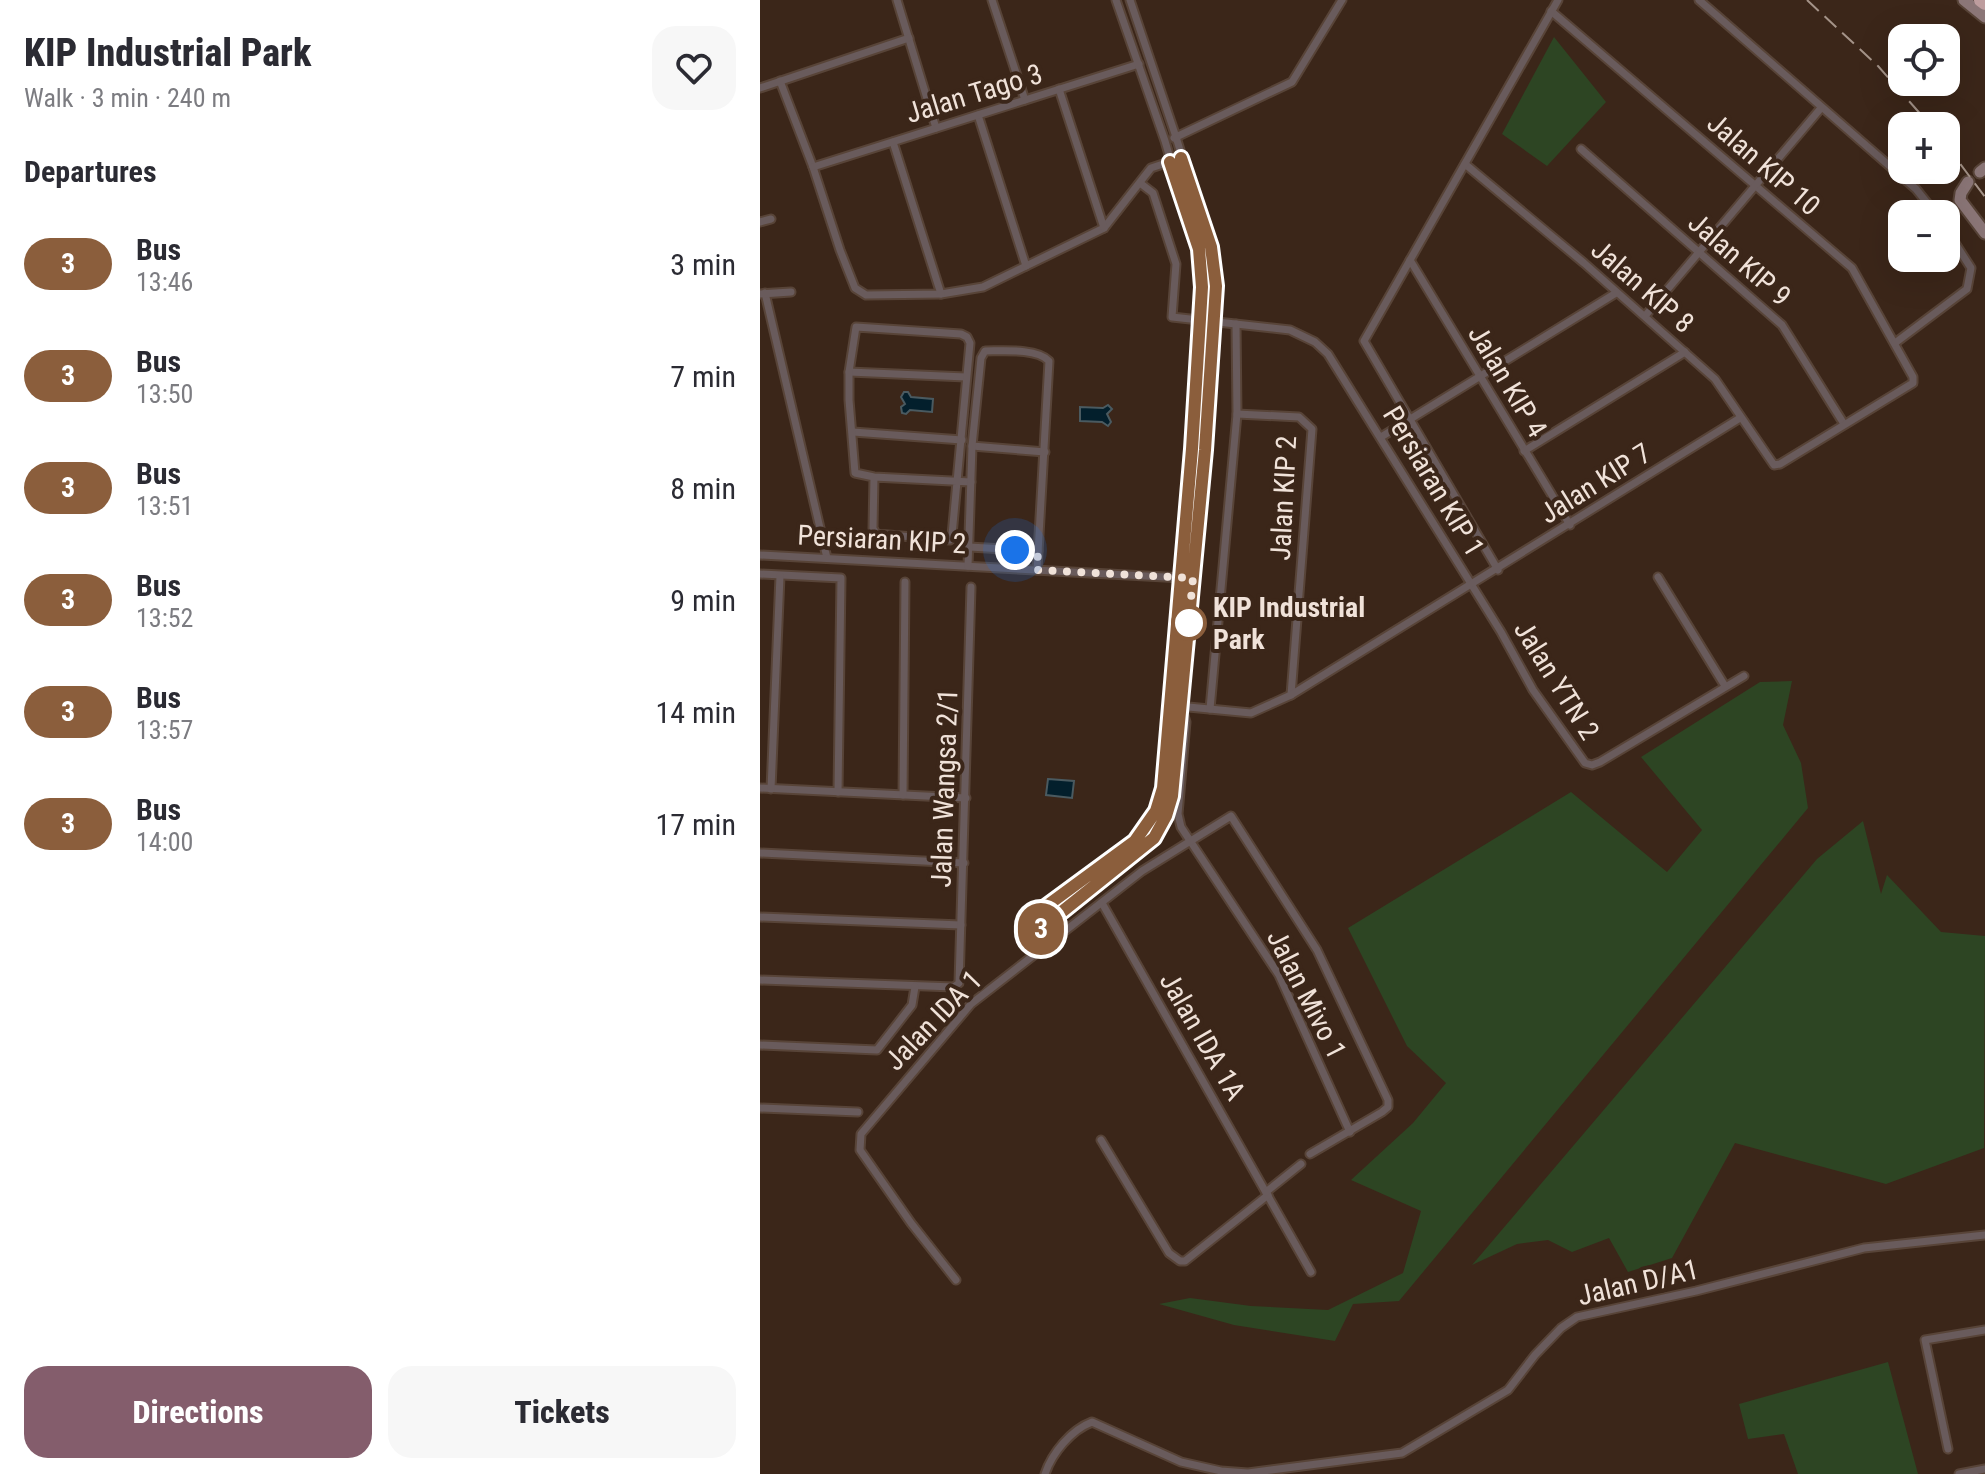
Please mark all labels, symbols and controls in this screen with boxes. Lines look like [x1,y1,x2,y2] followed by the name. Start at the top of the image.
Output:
[1888,24,1960,272] map controls
[1888,24,1960,96] button: locate
[652,26,736,110] button: heart
[24,31,311,75] text: KIP Industrial Park
[902,57,1046,130] street label: Jalan Tago 3
[24,83,231,113] text: Walk · 3 min · 240 m
[1701,106,1827,222] street label: Jalan KIP 10
[1888,112,1960,184] button: +
[24,154,157,189] text: Departures
[1888,200,1960,272] button: −
[1682,206,1798,313] street label: Jalan KIP 9
[136,232,181,267] text: Bus
[1585,233,1701,340] street label: Jalan KIP 8
[61,247,75,280] text: 3
[670,247,736,282] text: 3 min
[136,267,193,297] text: 13:46
[1461,319,1554,443] street label: Jalan KIP 4
[136,344,181,379] text: Bus
[61,359,75,392] text: 3
[670,359,736,394] text: 7 min
[136,379,193,409] text: 13:50
[1376,400,1491,562] street label: Persiaran KIP 1
[1264,435,1303,561] street label: Jalan KIP 2
[1534,436,1657,530] street label: Jalan KIP 7
[136,456,181,491] text: Bus
[61,471,75,504] text: 3
[670,471,736,506] text: 8 min
[136,491,193,521] text: 13:51
[797,519,967,560] street label: Persiaran KIP 2
[995,530,1035,570] your location
[136,568,181,603] text: Bus
[61,583,75,616] text: 3
[670,583,736,618] text: 9 min
[1213,591,1365,656] place label: KIP Industrial Park
[136,603,193,633] text: 13:52
[1172,606,1206,640] marker: KIP Industrial Park
[1507,615,1606,746] street label: Jalan YTN 2
[136,680,181,715] text: Bus
[925,688,964,888] street label: Jalan Wangsa 2/1
[61,695,75,728] text: 3
[655,695,736,730] text: 14 min
[136,715,193,745] text: 13:57
[136,792,181,827] text: Bus
[61,807,75,840] text: 3
[655,807,736,842] text: 17 min
[136,827,193,857] text: 14:00
[1015,903,1067,955] line badge: 3
[1034,912,1048,945] text: 3
[1260,924,1353,1064] street label: Jalan Mivo 1
[878,964,989,1077] street label: Jalan IDA 1
[1153,967,1252,1106] street label: Jalan IDA 1A
[1574,1253,1702,1312] street label: Jalan D/A1
[24,1366,372,1458] button: Directions
[388,1366,736,1458] button: Tickets

